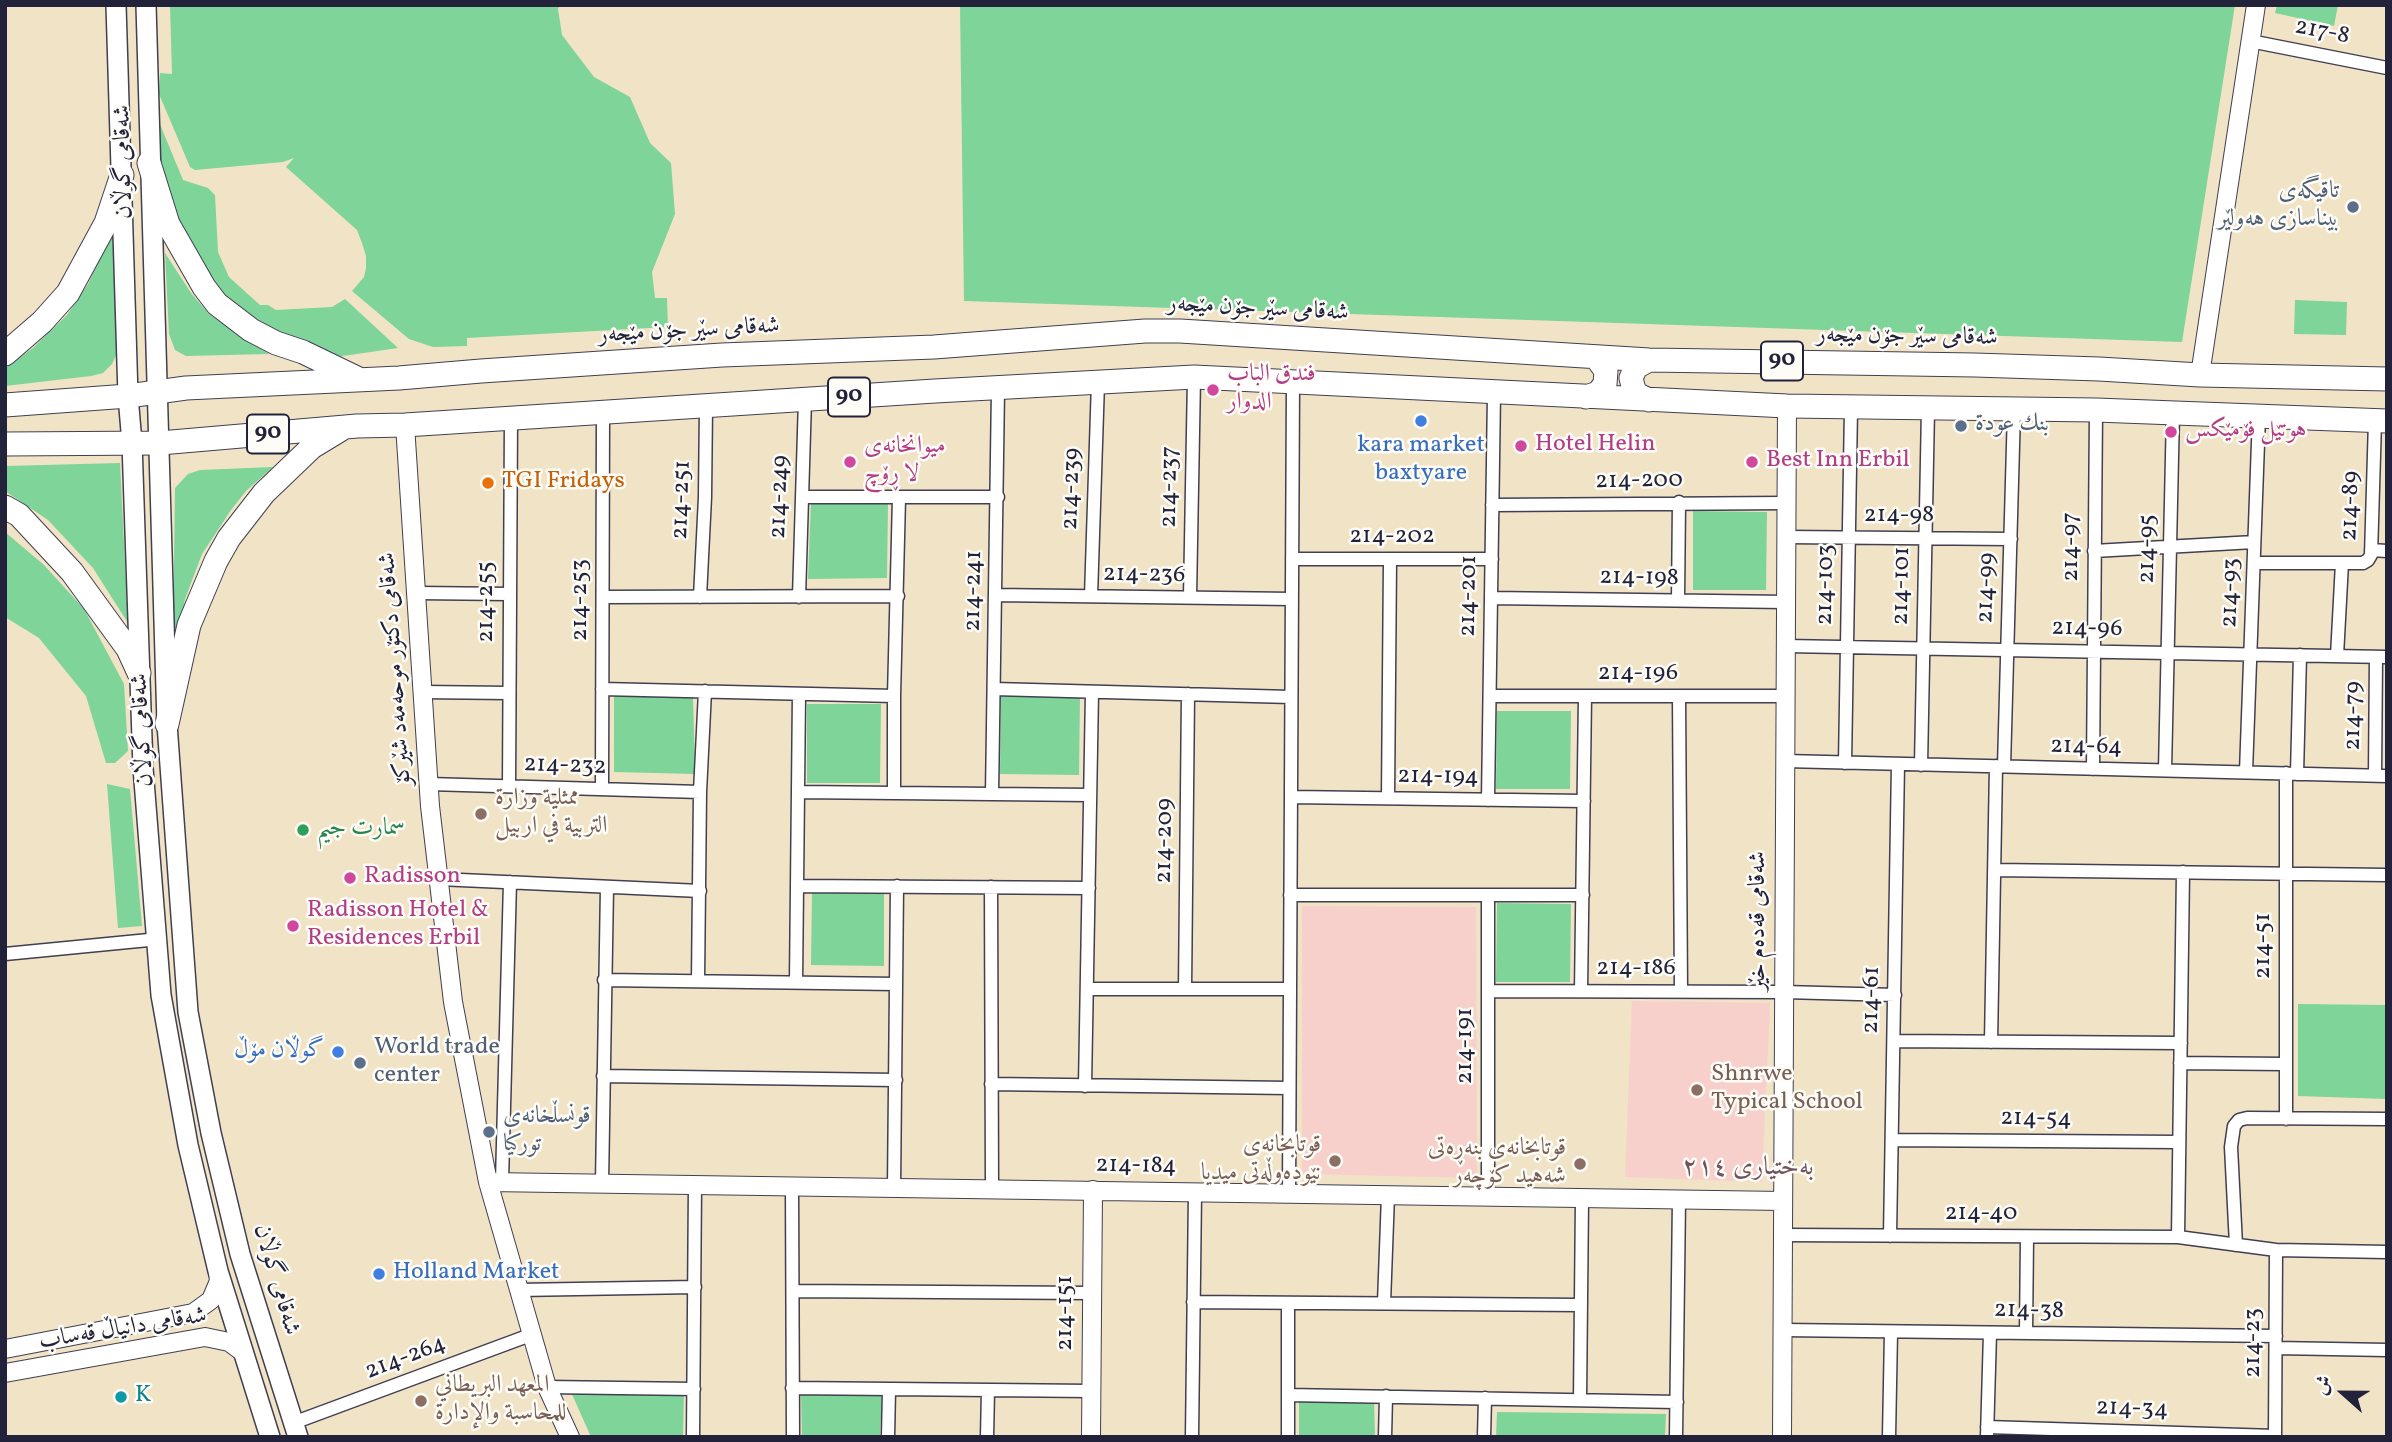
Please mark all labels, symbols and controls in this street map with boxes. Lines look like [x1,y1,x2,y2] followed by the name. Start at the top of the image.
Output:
[2292,14,2352,52] street label: 217-8
[110,105,140,219] street label: شەقامی گوڵان
[2217,179,2339,235] place label: تاقیگەی بیناسازی هەولێر
[2345,199,2361,215] marker: تاقیگەی بیناسازی هەولێر
[1167,291,1349,329] street label: شەقامی سێر جۆن مێجەر
[598,313,780,351] street label: شەقامی سێر جۆن مێجەر
[1816,322,1998,354] street label: شەقامی سێر جۆن مێجەر
[1761,342,1803,380] road number: 90
[1227,362,1316,418] place label: فندق الباب الدوار
[828,378,870,416] road number: 90
[1205,382,1221,398] marker: فندق الباب الدوار
[1975,412,2049,440] place label: بنك عودة
[1413,413,1429,429] marker: kara market baxtyare
[247,414,289,454] road number: 90
[1953,418,1969,434] marker: بنك عودة
[2185,418,2307,446] place label: هوتێل فۆمێکس
[2163,424,2179,440] marker: هوتێل فۆمێکس
[1535,432,1656,460] place label: Hotel Helin
[1357,433,1485,489] place label: kara market baxtyare
[864,434,946,490] place label: میوانخانەی لا ڕۆچ
[1513,438,1529,454] marker: Hotel Helin
[1156,446,1186,528] street label: 214-237
[1057,447,1089,531] street label: 214-239
[1766,448,1910,476] place label: Best Inn Erbil
[842,454,858,470] marker: میوانخانەی لا ڕۆچ
[1744,454,1760,470] marker: Best Inn Erbil
[765,455,797,539] street label: 214-249
[667,460,699,540] street label: 214-251
[1595,467,1683,497] street label: 214-200
[502,469,625,497] place label: TGI Fridays
[2336,470,2368,542] street label: 214-89
[480,475,496,491] marker: TGI Fridays
[1864,503,1934,531] street label: 214-98
[2059,512,2087,582] street label: 214-97
[2134,514,2164,584] street label: 214-95
[1349,524,1435,552] street label: 214-202
[1812,544,1842,626] street label: 214-103
[1888,546,1918,626] street label: 214-101
[960,550,990,632] street label: 214-241
[374,551,420,787] street label: شەقامی دکتۆر موحەمەد شێرکۆ
[1972,552,2004,624] street label: 214-99
[1455,555,1485,637] street label: 214-201
[2216,558,2248,628] street label: 214-93
[568,559,596,641] street label: 214-253
[474,561,502,643] street label: 214-255
[1103,561,1185,591] street label: 214-236
[1599,564,1679,594] street label: 214-198
[2051,615,2123,645] street label: 214-96
[1598,661,1678,689] street label: 214-196
[127,672,161,788] street label: شەقامی گوڵان
[2340,681,2370,751] street label: 214-79
[2050,733,2122,763] street label: 214-64
[523,751,607,783] street label: 214-232
[1397,763,1479,793] street label: 214-194
[495,786,608,842] place label: ممثلية وزارة التربية في اربيل
[1151,798,1181,884] street label: 214-209
[473,806,489,822] marker: ممثلية وزارة التربية في اربيل
[317,816,405,844] place label: سمارت جیم
[295,822,311,838] marker: سمارت جیم
[1746,851,1774,991] street label: شەقامی قەدەم خێر
[364,864,461,892] place label: Radisson
[342,870,358,886] marker: Radisson
[307,898,489,954] place label: Radisson Hotel & Residences Erbil
[2251,913,2279,979] street label: 214-51
[285,918,301,934] marker: Radisson Hotel & Residences Erbil
[1596,956,1676,984] street label: 214-186
[1858,966,1888,1034] street label: 214-61
[1453,1008,1481,1084] street label: 214-191
[374,1035,500,1091] place label: World trade center
[234,1038,324,1066] place label: گوڵان مۆڵ
[330,1044,346,1060] marker: گوڵان مۆڵ
[352,1055,368,1071] marker: World trade center
[1711,1062,1863,1118] place label: Shnrwe Typical School
[1689,1082,1705,1098] marker: Shnrwe Typical School
[503,1104,590,1160] place label: قونسڵخانەی تورکیا
[2000,1105,2072,1135] street label: 214-54
[481,1124,497,1140] marker: قونسڵخانەی تورکیا
[1201,1133,1321,1189] place label: قوتابخانەی نێودەوڵەتی میدیا
[1428,1136,1566,1192] place label: قوتابخانەی بنەڕەتی شەهید کۆچەر
[1095,1152,1177,1182] street label: 214-184
[1327,1153,1343,1169] marker: قوتابخانەی نێودەوڵەتی میدیا
[1682,1153,1814,1185] district label: بەختیاری ٢١٤
[1572,1156,1588,1172] marker: قوتابخانەی بنەڕەتی شەهید کۆچەر
[1945,1201,2017,1229] street label: 214-40
[245,1221,305,1339] street label: شەقامی گوڵان
[393,1260,559,1288] place label: Holland Market
[371,1266,387,1282] marker: Holland Market
[1053,1275,1081,1351] street label: 214-151
[1994,1297,2064,1327] street label: 214-38
[37,1303,209,1357] street label: شەقامی دانیاڵ قەساب
[2241,1308,2269,1378] street label: 214-23
[362,1330,450,1388] street label: 214-264
[2308,1358,2378,1428] north arrow
[2308,1372,2339,1399] text: ش
[435,1373,567,1429] place label: المعهد البريطاني للمحاسبة والإدارة
[135,1383,151,1411] place label: K
[113,1389,129,1405] marker: K
[413,1393,429,1409] marker: المعهد البريطاني للمحاسبة والإدارة
[2095,1394,2169,1426] street label: 214-34

